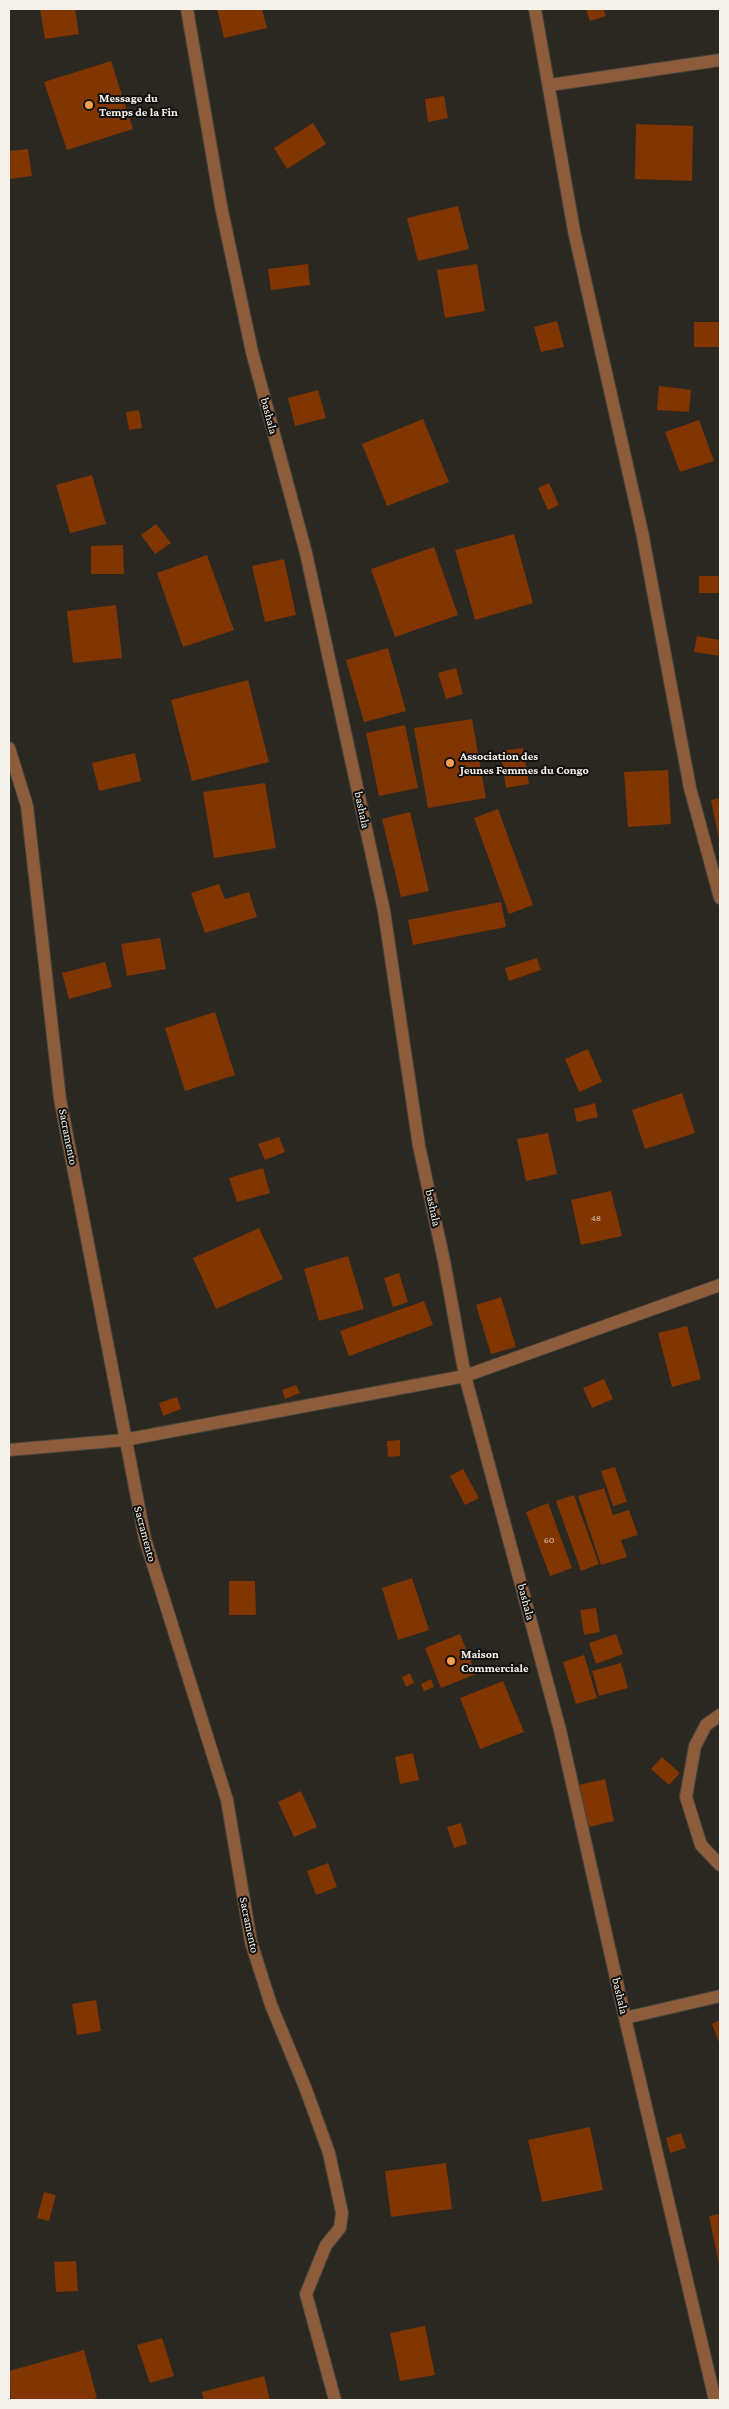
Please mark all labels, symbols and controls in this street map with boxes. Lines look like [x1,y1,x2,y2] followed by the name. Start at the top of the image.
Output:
[99,91,178,119] place label: Message du Temps de la Fin
[83,99,95,111] marker: Message du Temps de la Fin
[257,396,281,436] street label: bashala
[460,749,589,777] place label: Association des Jeunes Femmes du Congo
[444,757,456,769] marker: Association des Jeunes Femmes du Congo
[351,790,373,830] street label: bashala
[55,1108,81,1166] street label: Sacramento
[422,1188,444,1228] street label: bashala
[591,1212,601,1224] house number: 48
[131,1505,159,1563] street label: Sacramento
[544,1534,554,1546] house number: 60
[514,1582,538,1622] street label: bashala
[461,1647,529,1675] place label: Maison Commerciale
[445,1655,457,1667] marker: Maison Commerciale
[236,1896,262,1954] street label: Sacramento
[609,1976,631,2016] street label: bashala

